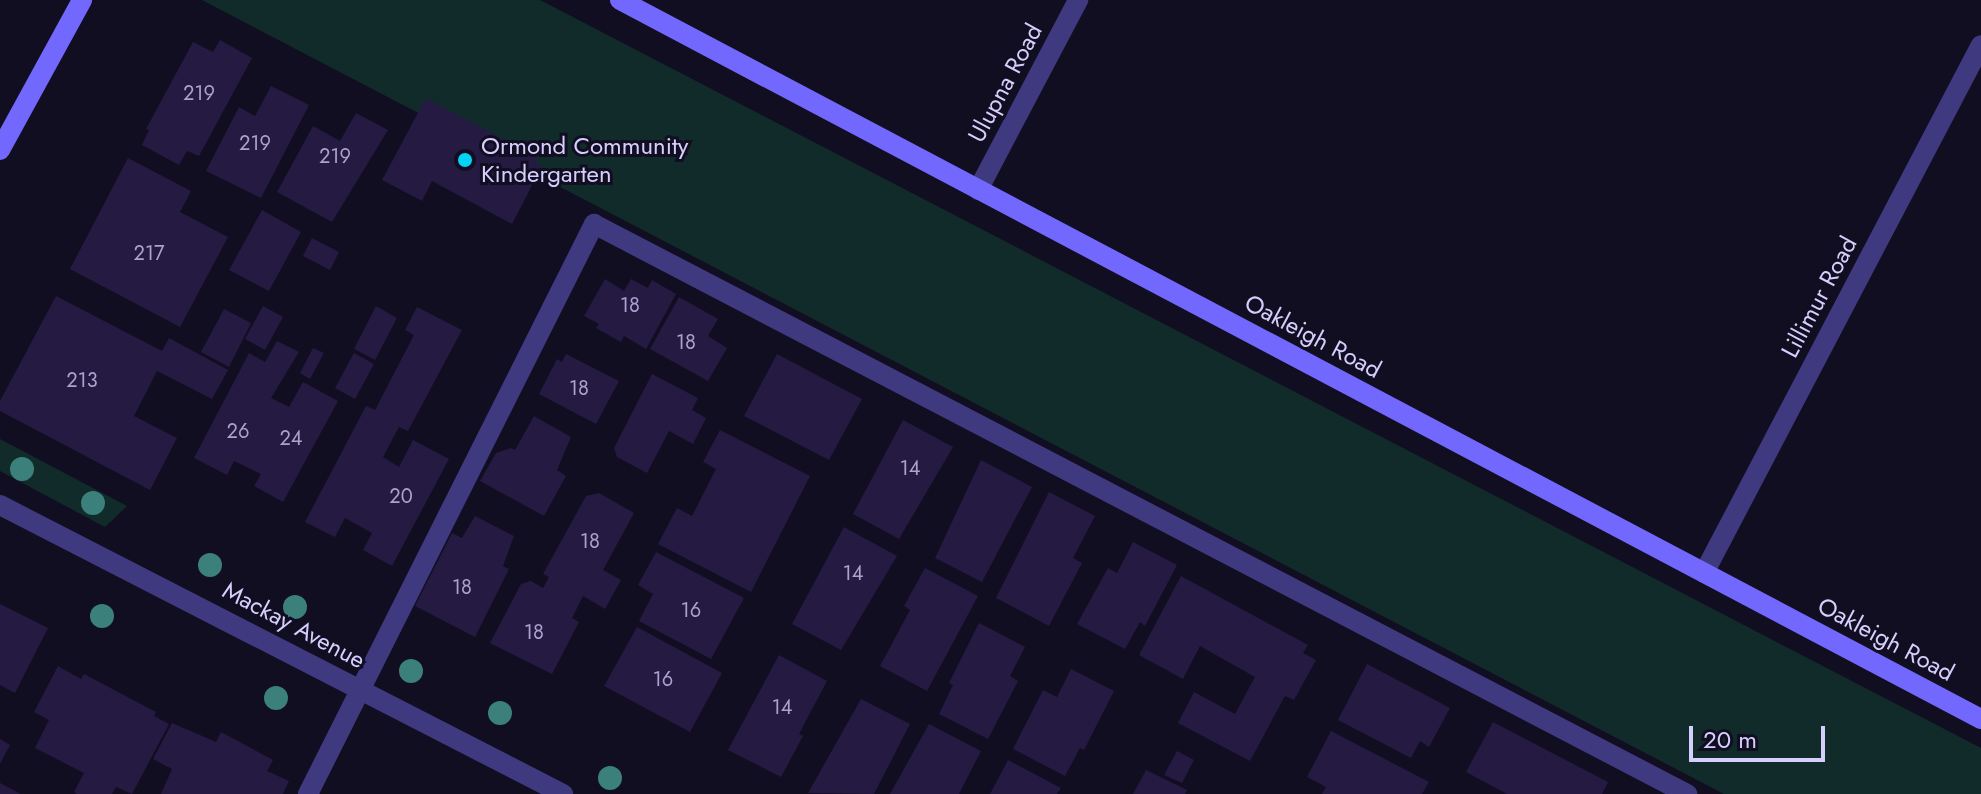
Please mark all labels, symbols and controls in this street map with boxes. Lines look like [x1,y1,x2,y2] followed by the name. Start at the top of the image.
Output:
[962,19,1048,147] street label: Ulupna Road
[183,81,215,105] house number: 219
[239,131,271,155] house number: 219
[481,132,688,188] place label: Ormond Community Kindergarten
[319,144,351,168] house number: 219
[456,151,474,169] marker: Ormond Community Kindergarten
[1775,232,1863,362] street label: Lillimur Road
[134,241,164,265] house number: 217
[1240,288,1386,384] street label: Oakleigh Road
[620,293,640,317] house number: 18
[676,330,696,354] house number: 18
[66,368,98,392] house number: 213
[569,376,589,400] house number: 18
[227,419,249,443] house number: 26
[279,426,303,450] house number: 24
[900,456,920,480] house number: 14
[389,484,413,508] house number: 20
[580,529,600,553] house number: 18
[843,561,863,585] house number: 14
[218,575,370,675] street label: Mackay Avenue
[452,575,472,599] house number: 18
[1813,591,1959,687] street label: Oakleigh Road
[681,598,701,622] house number: 16
[524,620,544,644] house number: 18
[653,667,673,691] house number: 16
[772,695,792,719] house number: 14
[1693,710,1829,760] scale bar
[1703,722,1757,757] text: 20 m

